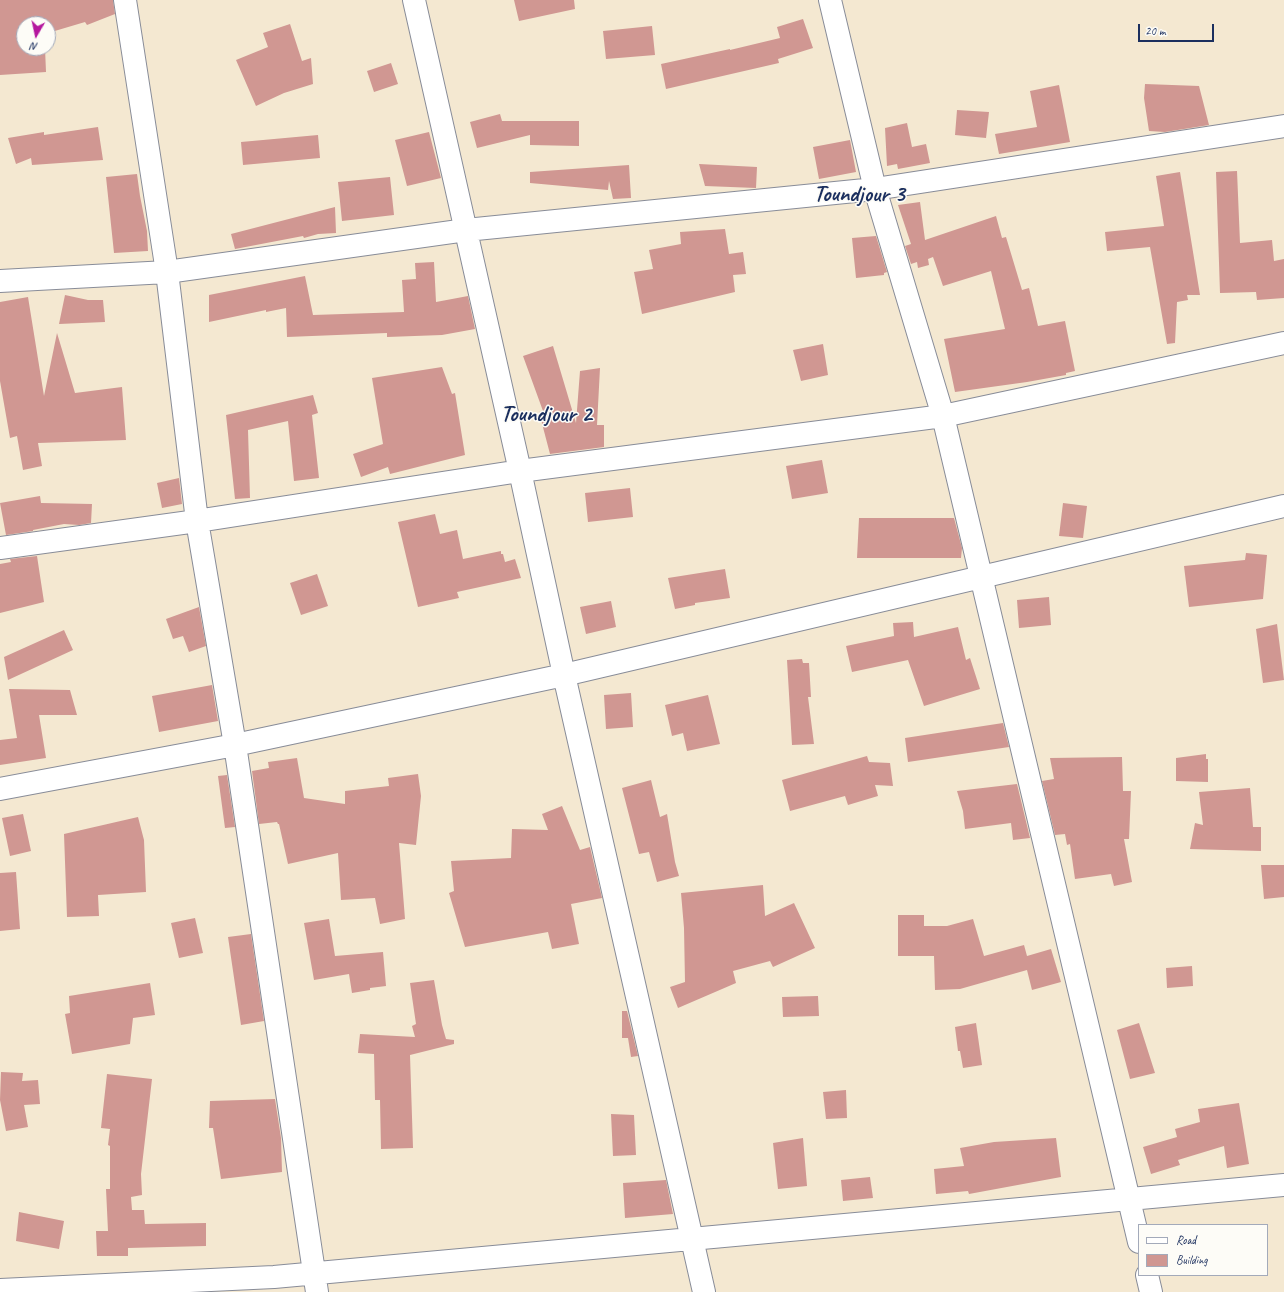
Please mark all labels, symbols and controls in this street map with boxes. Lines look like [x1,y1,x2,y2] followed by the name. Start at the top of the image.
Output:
[16,16,56,56] north arrow
[1140,16,1216,42] scale bar
[1145,23,1165,39] text: 20 m
[30,39,39,54] text: N
[813,181,905,209] district label: Toundjour 3
[500,401,592,429] district label: Toundjour 2
[1138,1224,1268,1276] legend
[1176,1232,1196,1248] text: Road
[1176,1252,1208,1268] text: Building

